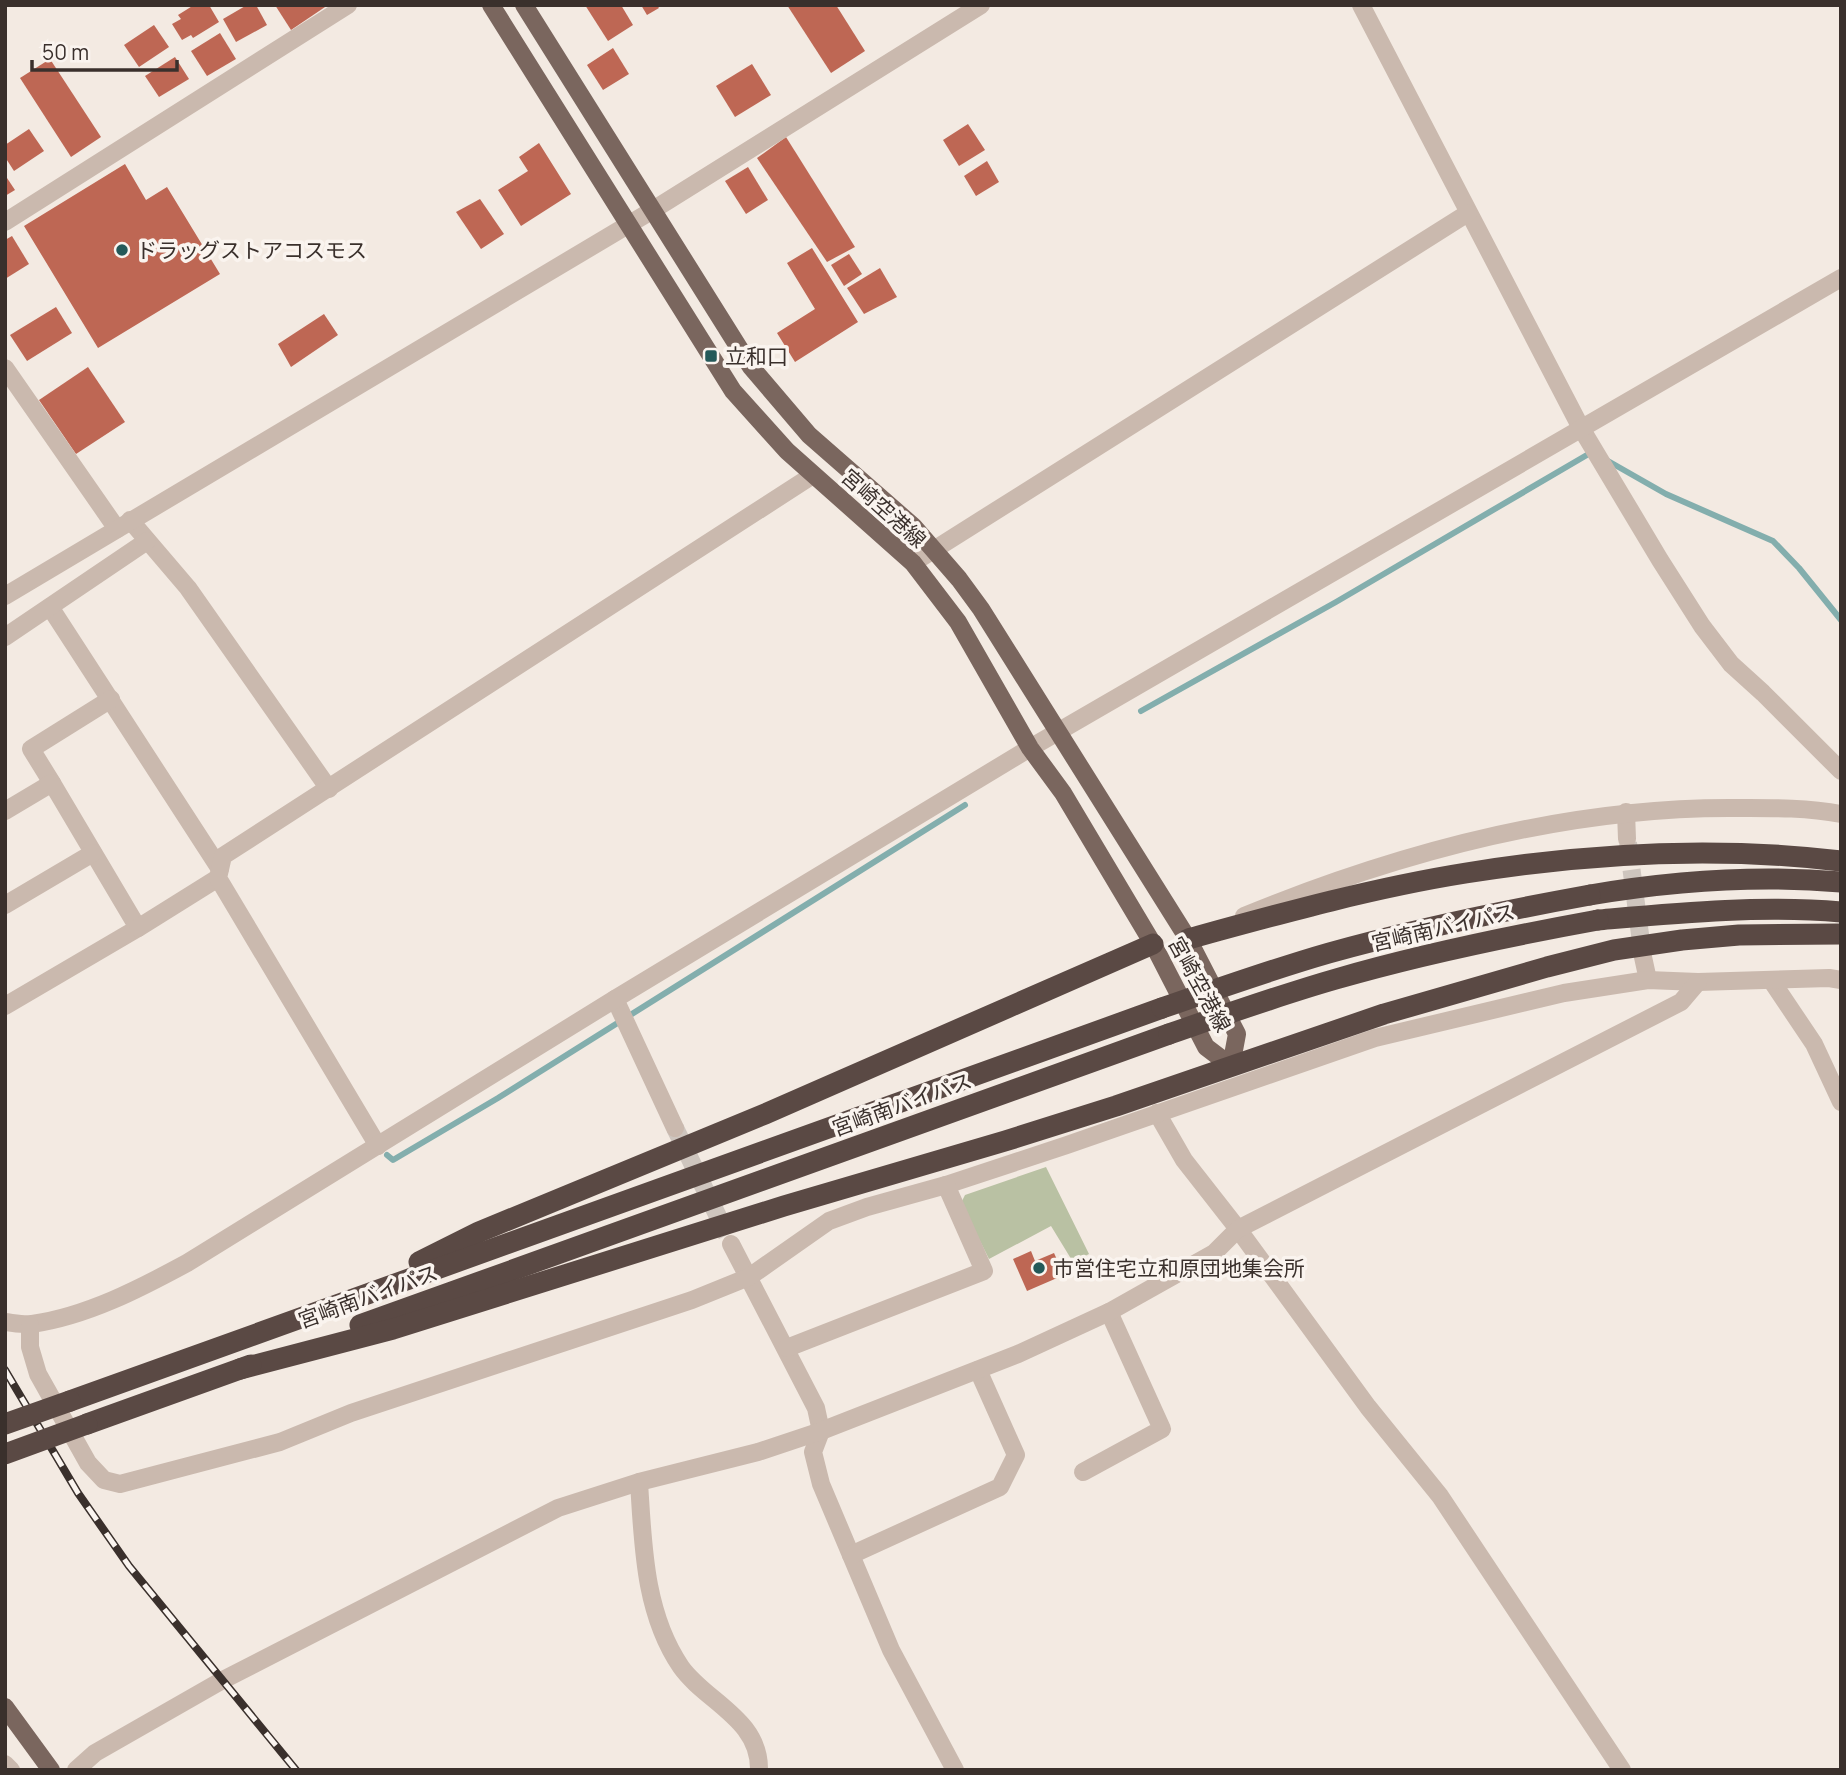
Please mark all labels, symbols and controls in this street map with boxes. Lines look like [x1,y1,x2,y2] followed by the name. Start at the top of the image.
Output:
[32,28,177,72] scale bar
[42,38,89,66] text: 50 m
[136,236,367,264] place label: ドラッグストアコスモス
[114,242,130,258] marker: ドラッグストアコスモス
[725,342,788,370] place label: 立和口
[703,348,719,364] marker: 立和口
[836,462,932,554] street label: 宮崎空港線
[1368,897,1518,957] street label: 宮崎南バイパス
[1162,931,1238,1037] street label: 宮崎空港線
[828,1066,976,1142] street label: 宮崎南バイパス
[1053,1254,1305,1282] place label: 市営住宅立和原団地集会所
[294,1258,442,1334] street label: 宮崎南バイパス
[1031,1260,1047,1276] marker: 市営住宅立和原団地集会所

